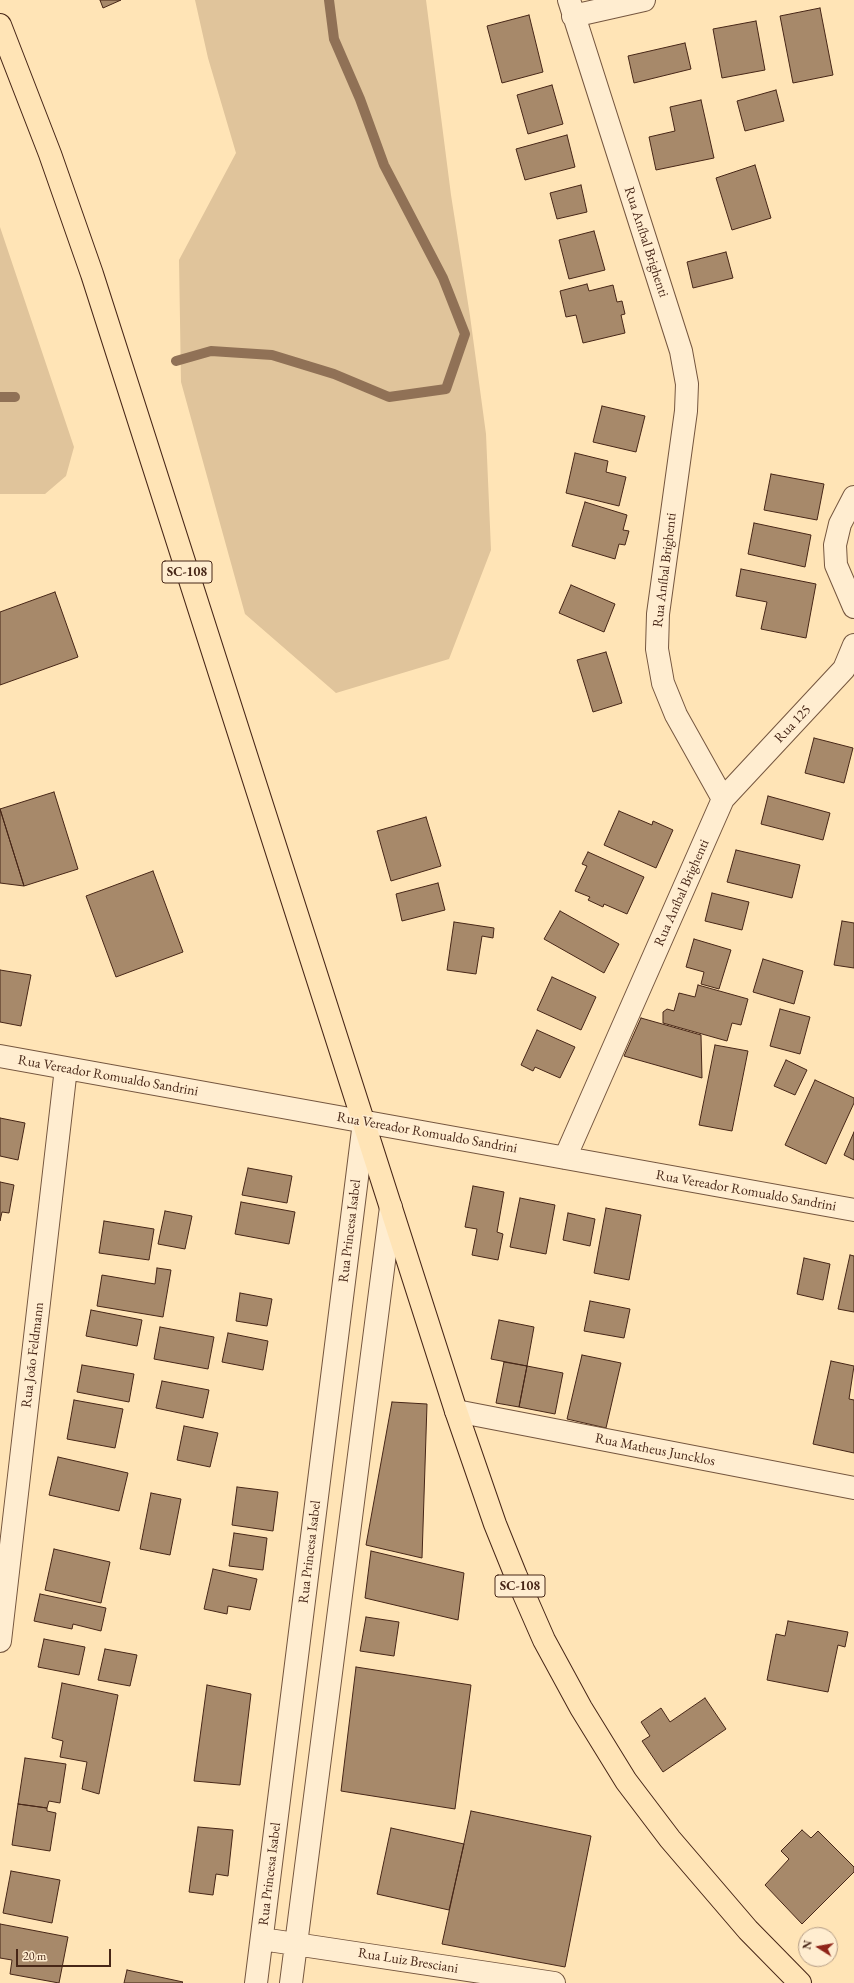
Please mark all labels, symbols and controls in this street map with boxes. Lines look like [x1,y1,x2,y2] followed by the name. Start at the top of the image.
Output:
[620,185,672,299] street label: Rua Aníbal Brighenti
[650,512,680,628] street label: Rua Aníbal Brighenti
[162,561,212,583] road number: SC-108
[771,701,815,747] street label: Rua 125
[651,837,713,949] street label: Rua Aníbal Brighenti
[16,1052,200,1100] street label: Rua Vereador Romualdo Sandrini
[335,1109,519,1157] street label: Rua Vereador Romualdo Sandrini
[654,1167,838,1215] street label: Rua Vereador Romualdo Sandrini
[335,1179,365,1283] street label: Rua Princesa Isabel
[18,1301,48,1409] street label: Rua João Feldmann
[593,1430,717,1470] street label: Rua Matheus Juncklos
[295,1500,325,1604] street label: Rua Princesa Isabel
[495,1575,545,1597] road number: SC-108
[255,1822,285,1926] street label: Rua Princesa Isabel
[798,1927,838,1967] north arrow
[799,1939,815,1951] text: N
[18,1941,113,1967] scale bar
[357,1945,459,1977] street label: Rua Luiz Bresciani
[23,1948,46,1964] text: 20 m

